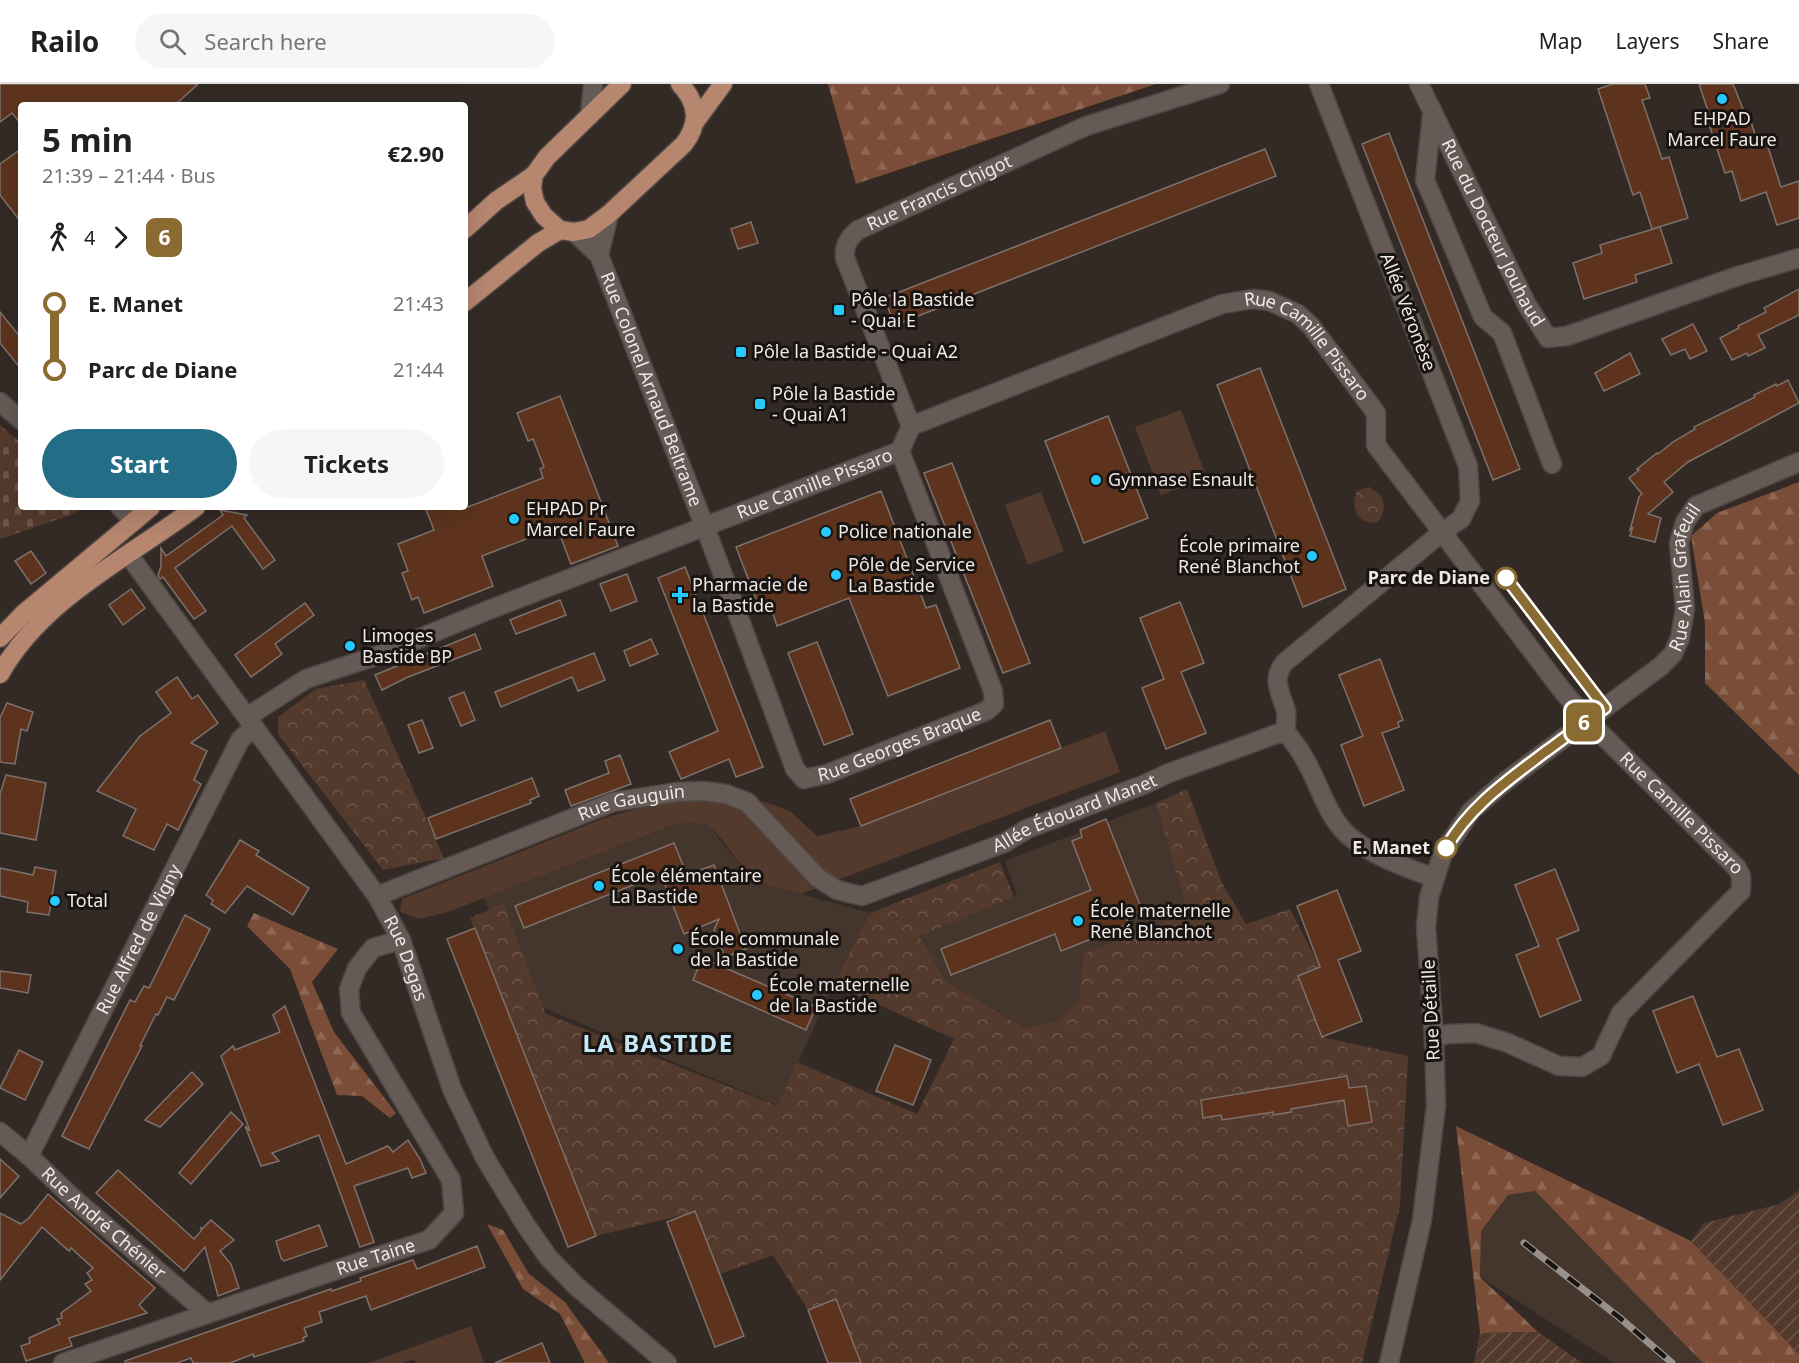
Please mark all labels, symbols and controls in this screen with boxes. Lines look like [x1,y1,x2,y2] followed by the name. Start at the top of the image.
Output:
[135,14,555,68] search box
[30,22,99,60] text: Railo
[156,25,189,58] icon: search
[204,26,327,56] text: Search here
[1539,27,1583,55] text: Map
[1616,27,1680,55] text: Layers
[1713,27,1769,55] text: Share
[1715,92,1729,106] marker: EHPAD Marcel Faure
[1667,106,1777,151] place label: EHPAD Marcel Faure
[42,117,133,162] text: 5 min
[1437,134,1551,331] street label: Rue du Docteur Jouhaud
[387,138,444,168] text: €2.90
[862,148,1016,236] street label: Rue Francis Chigot
[42,162,215,189] text: 21:39 – 21:44 · Bus
[42,221,75,254] icon: walk
[104,221,137,254] icon: forward
[158,223,170,251] text: 6
[84,224,95,251] text: 4
[1375,249,1442,374] street label: Allée Véronèse
[596,268,709,510] street label: Rue Colonel Arnaud Beltrame
[1242,286,1376,405] street label: Rue Camille Pissaro
[851,287,974,332] place label: Pôle la Bastide - Quai E
[88,288,183,318] text: E. Manet
[393,290,444,317] text: 21:43
[832,303,846,317] marker: Pôle la Bastide - Quai E
[753,339,958,363] place label: Pôle la Bastide - Quai A2
[734,345,748,359] marker: Pôle la Bastide - Quai A2
[88,354,237,384] text: Parc de Diane
[393,356,444,383] text: 21:44
[772,381,895,426] place label: Pôle la Bastide - Quai A1
[753,397,767,411] marker: Pôle la Bastide - Quai A1
[42,429,237,498] button: Start
[249,429,444,498] button: Tickets
[733,442,896,524] street label: Rue Camille Pissaro
[1108,467,1254,491] place label: Gymnase Esnault
[1089,473,1103,487] marker: Gymnase Esnault
[526,496,635,541] place label: EHPAD Pr Marcel Faure
[1663,498,1705,655] street label: Rue Alain Grafeuil
[507,512,521,526] marker: EHPAD Pr Marcel Faure
[838,519,972,543] place label: Police nationale
[819,525,833,539] marker: Police nationale
[1178,533,1300,578] place label: École primaire René Blanchot
[1305,549,1319,563] marker: École primaire René Blanchot
[848,552,975,597] place label: Pôle de Service La Bastide
[1368,565,1490,589] place label: Parc de Diane
[1495,567,1517,589] marker: Parc de Diane
[829,568,843,582] marker: Pôle de Service La Bastide
[692,572,808,617] place label: Pharmacie de la Bastide
[673,588,687,602] marker: Pharmacie de la Bastide
[362,623,452,668] place label: Limoges Bastide BP
[343,639,357,653] marker: Limoges Bastide BP
[815,701,985,787] street label: Rue Georges Braque
[1564,702,1604,742] line badge: 6
[1578,708,1590,736] text: 6
[1615,746,1749,879] street label: Rue Camille Pissaro
[989,767,1161,857] street label: Allée Édouard Manet
[574,779,685,826] street label: Rue Gauguin
[1352,835,1430,859] place label: E. Manet
[1435,837,1457,859] marker: E. Manet
[90,859,186,1018] street label: Rue Alfred de Vigny
[611,863,762,908] place label: École élémentaire La Bastide
[592,879,606,893] marker: École élémentaire La Bastide
[67,888,108,912] place label: Total
[48,894,62,908] marker: Total
[1090,898,1231,943] place label: École maternelle René Blanchot
[379,911,434,1004] street label: Rue Degas
[1071,914,1085,928] marker: École maternelle René Blanchot
[690,926,839,971] place label: École communale de la Bastide
[671,942,685,956] marker: École communale de la Bastide
[1415,959,1445,1061] street label: Rue Détaille
[769,972,910,1017] place label: École maternelle de la Bastide
[750,988,764,1002] marker: École maternelle de la Bastide
[582,1026,734,1059] district label: LA BASTIDE
[37,1161,172,1284] street label: Rue André Chénier
[333,1232,418,1280] street label: Rue Taine

